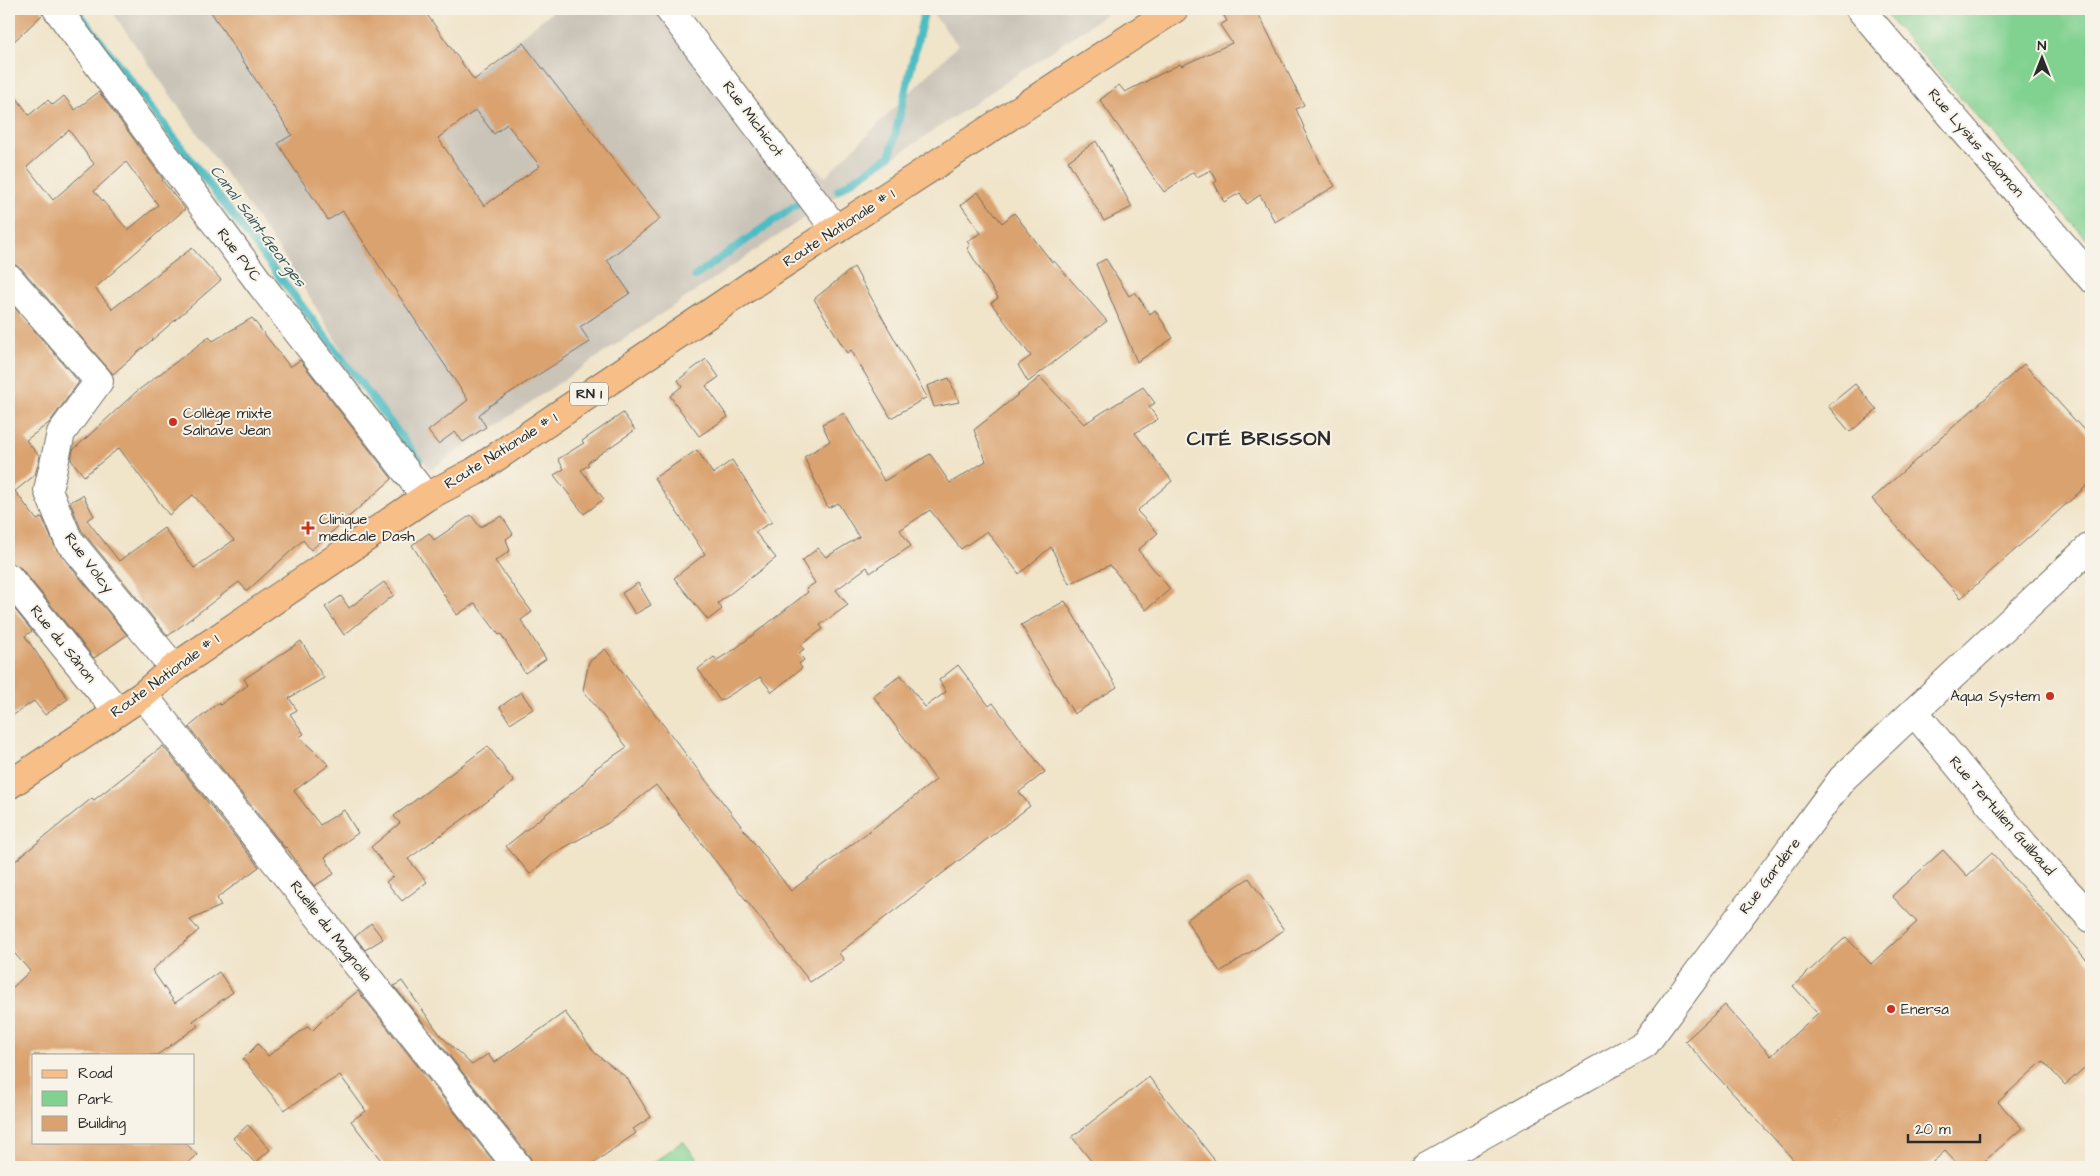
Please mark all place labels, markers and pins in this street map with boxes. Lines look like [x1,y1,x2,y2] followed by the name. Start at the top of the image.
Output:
[183,403,272,441] place label: Collège mixte Salnave Jean
[167,416,179,428] marker: Collège mixte Salnave Jean
[319,509,415,547] place label: Clinique medicale Dash
[301,521,315,535] marker: Clinique medicale Dash
[1950,686,2040,708] place label: Aqua System
[2044,690,2056,702] marker: Aqua System
[1901,999,1949,1020] place label: Enersa
[1885,1003,1897,1015] marker: Enersa

